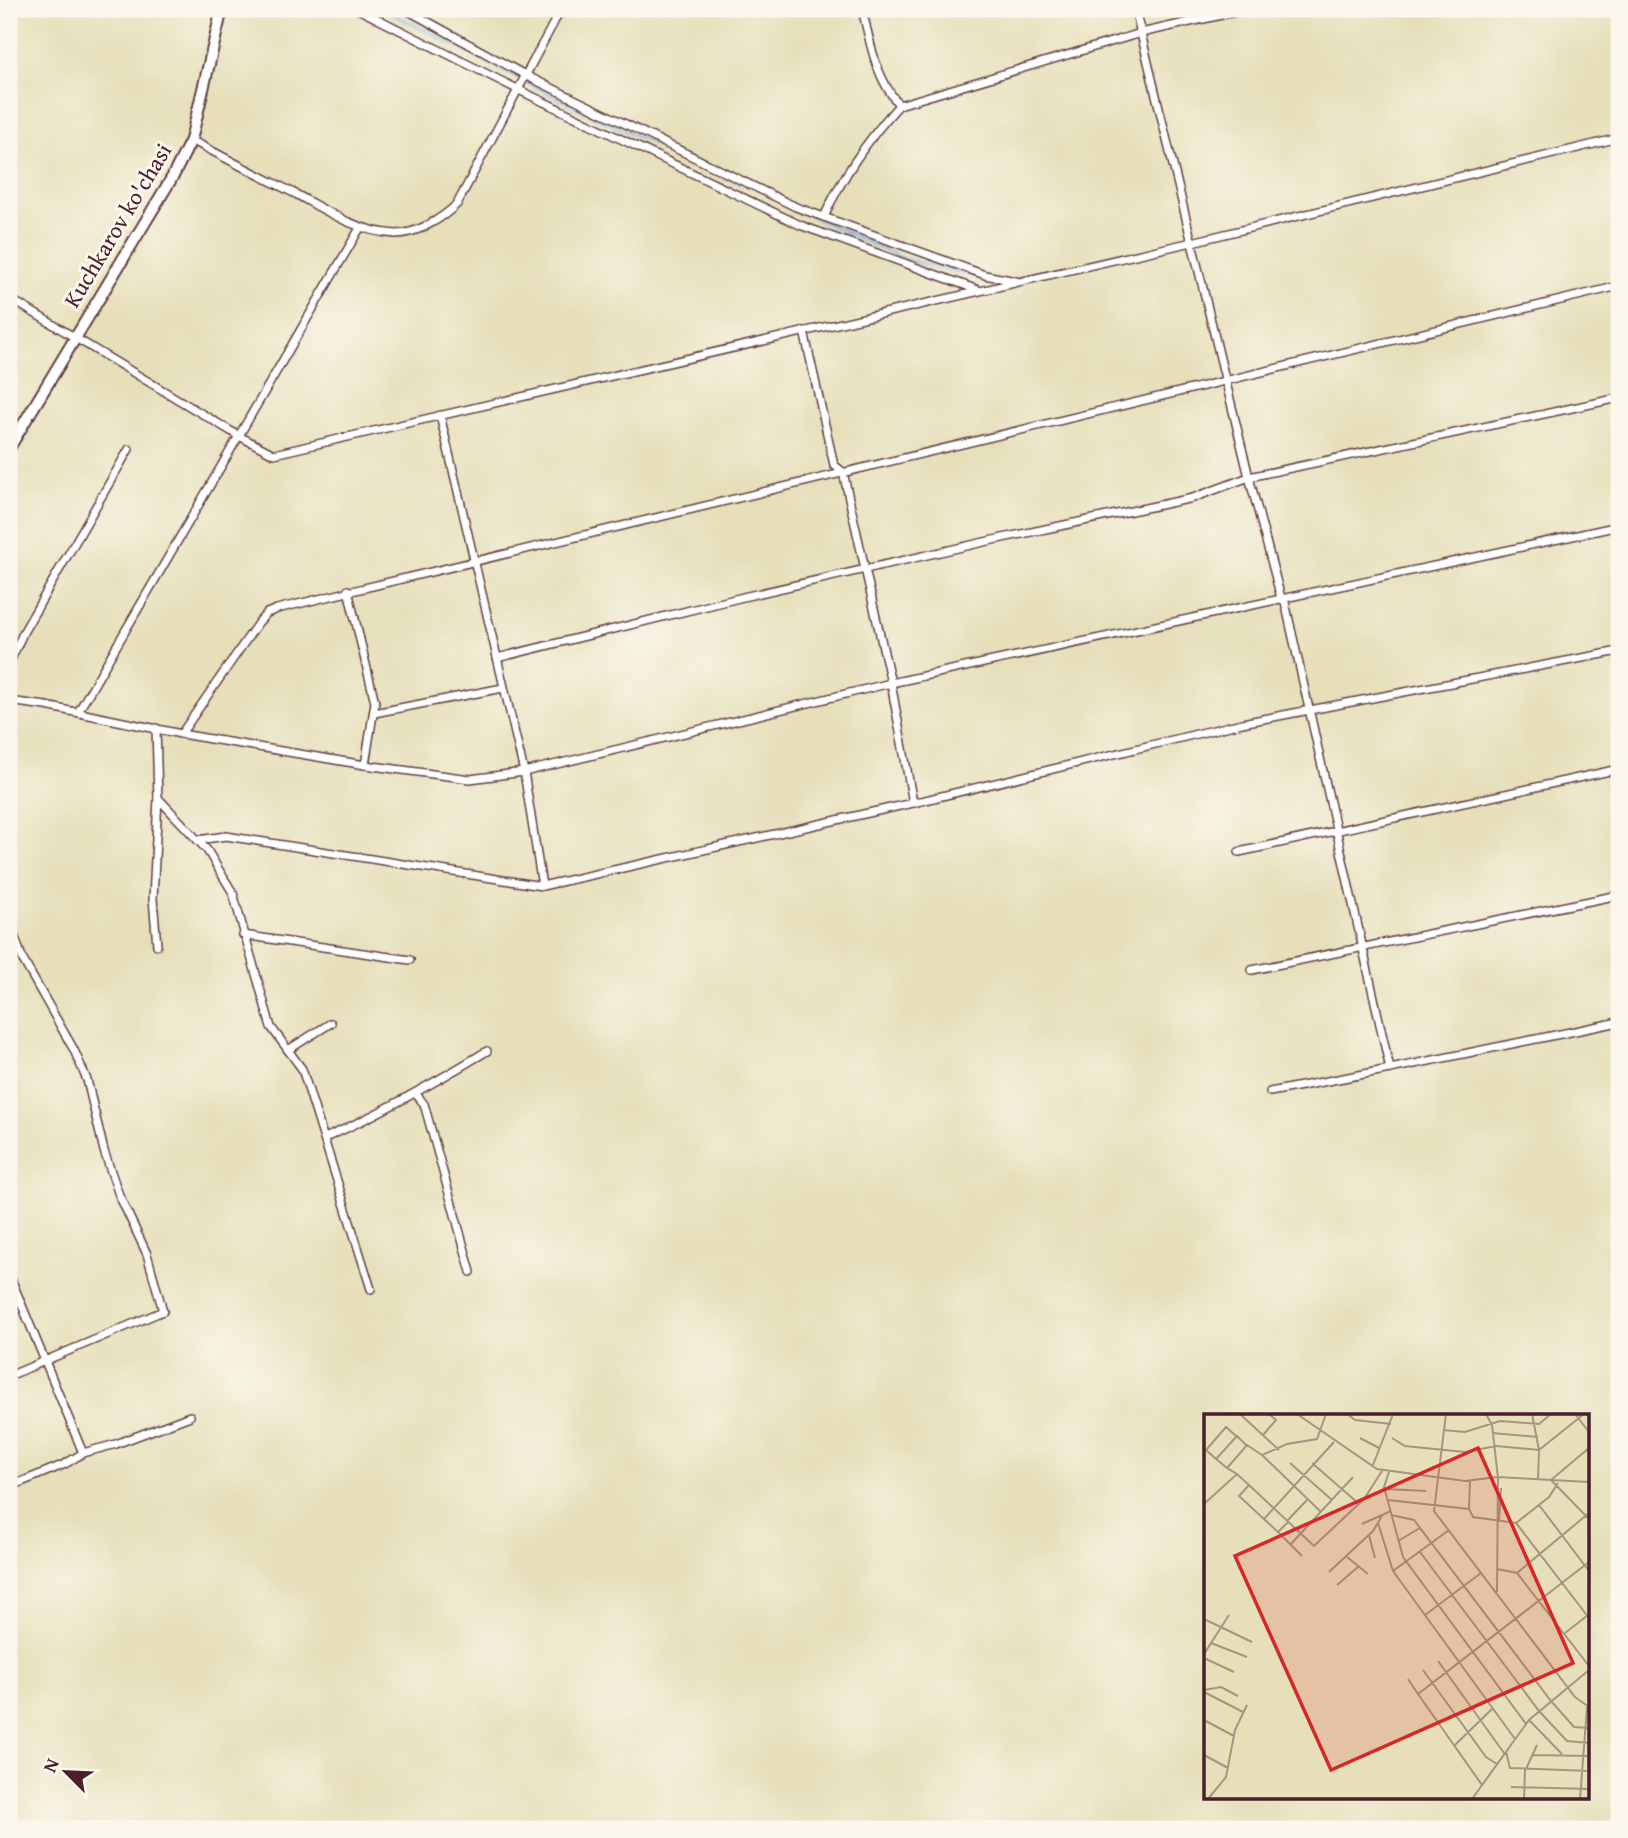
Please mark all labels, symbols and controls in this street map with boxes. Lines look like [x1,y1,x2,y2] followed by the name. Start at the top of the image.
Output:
[55,137,179,313] street label: Kuchkarov ko'chasi
[1204,1414,1590,1800] inset map
[32,1736,102,1806] north arrow
[35,1753,66,1777] text: N

